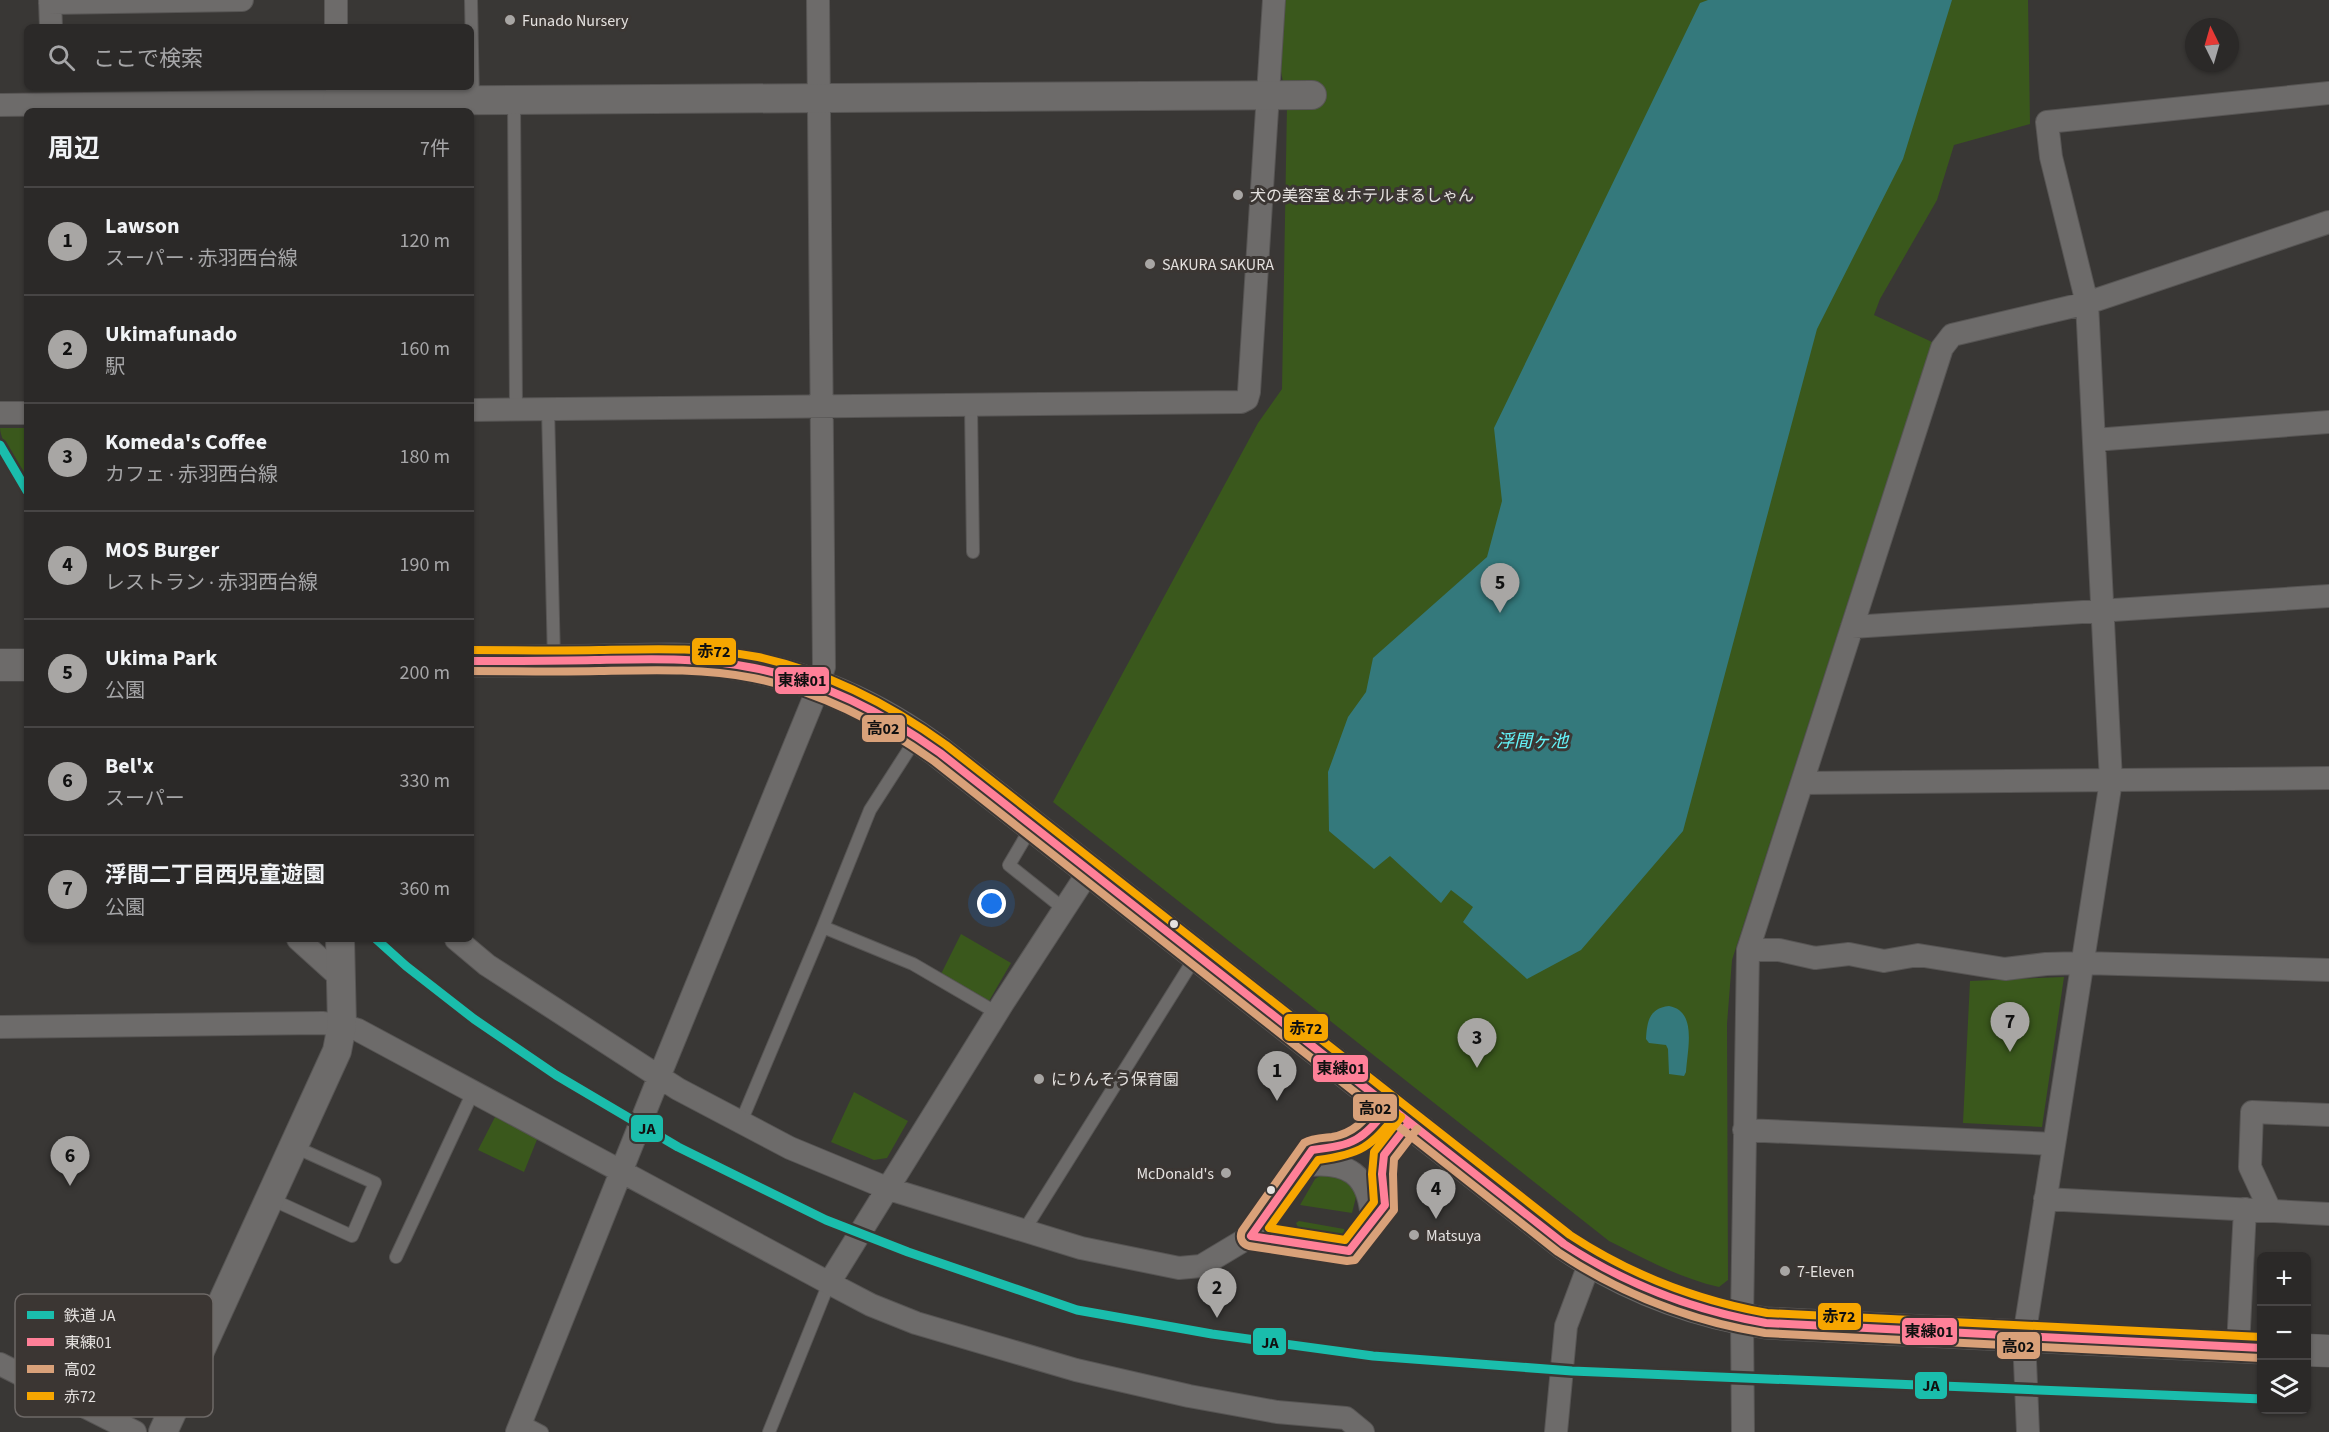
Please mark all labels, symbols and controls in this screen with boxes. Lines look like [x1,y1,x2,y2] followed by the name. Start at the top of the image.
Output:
[522,10,629,32] place label: Funado Nursery
[503,13,517,27] marker: Funado Nursery
[2185,18,2239,72] north arrow
[24,24,474,90] search box
[45,41,78,74] icon: search
[93,43,203,75] text: ここで検索
[48,130,100,167] text: 周辺
[420,135,450,163] text: 7件
[1250,185,1474,207] place label: 犬の美容室＆ホテルまるしゃん
[1231,188,1245,202] marker: 犬の美容室＆ホテルまるしゃん
[105,210,180,242] text: Lawson
[62,227,73,255] text: 1
[400,227,450,255] text: 120 m
[105,245,298,273] text: スーパー · 赤羽西台線
[1162,254,1274,276] place label: SAKURA SAKURA
[1143,257,1157,271] marker: SAKURA SAKURA
[105,318,237,350] text: Ukimafunado
[62,335,73,363] text: 2
[400,335,450,363] text: 160 m
[105,353,125,381] text: 駅
[105,426,267,458] text: Komeda's Coffee
[62,443,73,471] text: 3
[400,443,450,471] text: 180 m
[105,461,278,489] text: カフェ · 赤羽西台線
[105,534,219,566] text: MOS Burger
[62,551,73,579] text: 4
[400,551,450,579] text: 190 m
[1480,564,1520,613] pin: 5
[105,569,318,597] text: レストラン · 赤羽西台線
[691,637,737,666] line badge: 赤72
[698,641,730,663] text: 赤72
[105,642,217,674] text: Ukima Park
[62,659,73,687] text: 5
[400,659,450,687] text: 200 m
[774,666,830,695] line badge: 東練01
[778,670,826,692] text: 東練01
[105,677,145,705] text: 公園
[861,714,906,743] line badge: 高02
[867,718,899,740] text: 高02
[1496,729,1570,754] water label: 浮間ヶ池
[105,750,154,782] text: Bel'x
[62,767,73,795] text: 6
[400,767,450,795] text: 330 m
[105,785,185,813] text: スーパー
[105,859,325,891] text: 浮間二丁目西児童遊園
[62,875,73,903] text: 7
[400,875,450,903] text: 360 m
[977,889,1006,918] your location
[105,894,145,922] text: 公園
[1168,918,1180,930] unlabelled marker
[1990,1002,2030,1052] pin: 7
[1283,1013,1329,1042] line badge: 赤72
[1290,1018,1322,1040] text: 赤72
[1458,1018,1496,1068] pin: 3
[1258,1052,1296,1101] pin: 1
[1312,1054,1369,1083] line badge: 東練01
[1317,1058,1365,1080] text: 東練01
[1051,1069,1179,1091] place label: にりんそう保育園
[1032,1072,1046,1086] marker: にりんそう保育園
[1352,1093,1398,1122] line badge: 高02
[1359,1098,1391,1120] text: 高02
[630,1114,664,1143] line badge: JA
[638,1118,656,1140] text: JA
[50,1136,90,1186] pin: 6
[1136,1163,1214,1185] place label: McDonald's
[1219,1166,1233,1180] marker: McDonald's
[1416,1170,1456,1219] pin: 4
[1265,1184,1277,1196] unlabelled marker
[1426,1225,1481,1247] place label: Matsuya
[1407,1228,1421,1242] marker: Matsuya
[2257,1252,2311,1414] map controls
[2257,1252,2311,1306] button: +
[1797,1261,1855,1283] place label: 7-Eleven
[1778,1264,1792,1278] marker: 7-Eleven
[1198,1268,1236,1318] pin: 2
[15,1294,213,1417] legend
[1817,1302,1862,1331] line badge: 赤72
[64,1305,116,1327] text: 鉄道 JA
[1823,1306,1855,1328] text: 赤72
[2257,1306,2311,1360] button: −
[1901,1317,1958,1346] line badge: 東練01
[1905,1321,1953,1343] text: 東練01
[1252,1327,1287,1356] line badge: JA
[1996,1331,2041,1360] line badge: 高02
[64,1332,112,1354] text: 東練01
[1261,1332,1279,1354] text: JA
[2002,1336,2034,1358] text: 高02
[64,1359,96,1381] text: 高02
[2257,1360,2311,1414] button: layers
[1914,1371,1948,1400] line badge: JA
[1922,1375,1940,1397] text: JA
[64,1386,96,1408] text: 赤72

